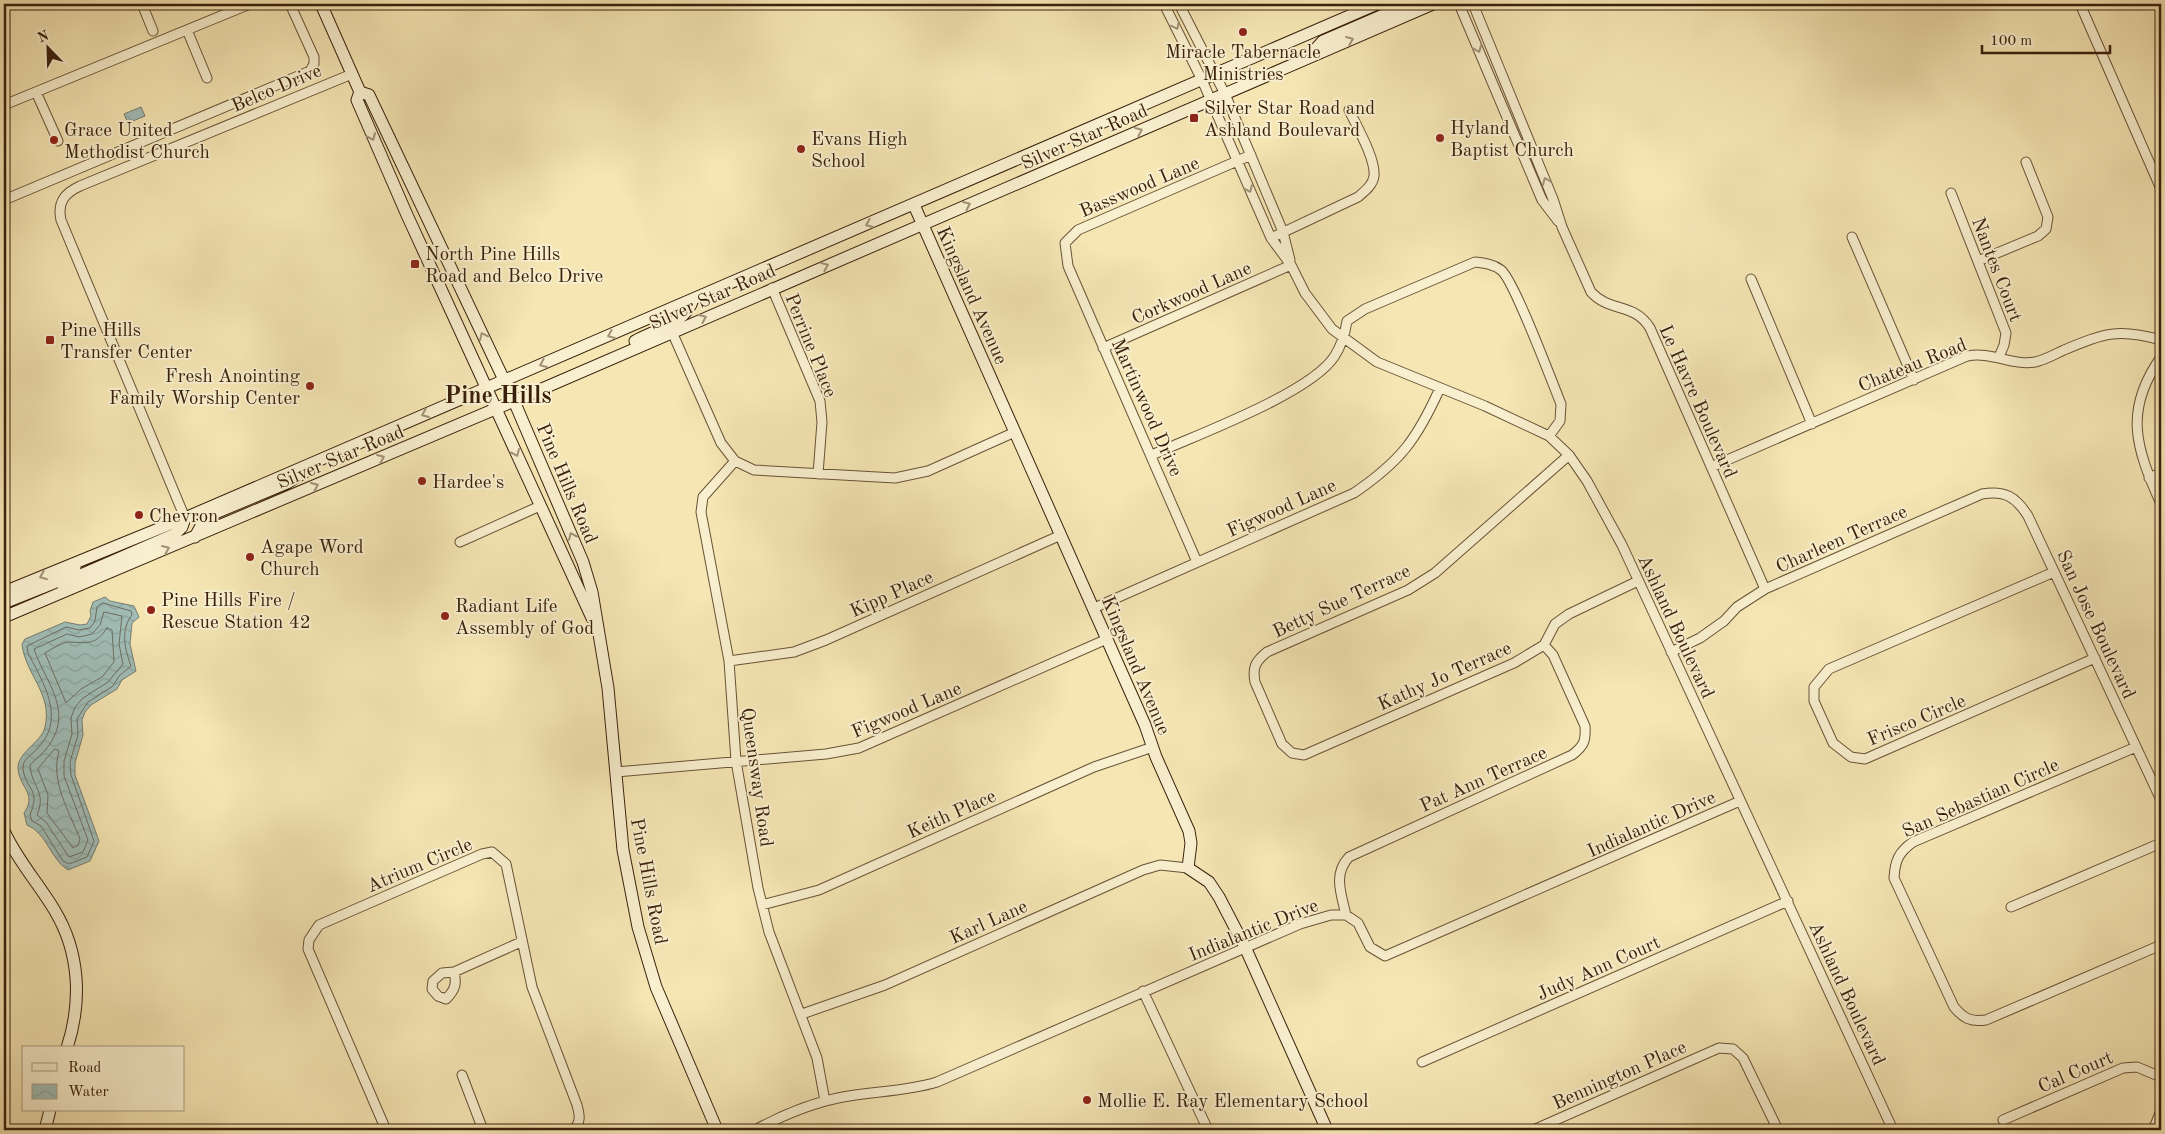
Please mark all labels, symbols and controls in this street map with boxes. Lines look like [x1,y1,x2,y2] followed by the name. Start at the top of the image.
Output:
[1170,21,1180,30] one-way arrow
[22,22,72,72] north arrow
[1982,22,2110,54] scale bar
[1237,26,1249,38] marker: Miracle Tabernacle Ministries
[36,28,51,45] text: N
[1990,34,2032,49] text: 100 m
[1345,35,1354,46] one-way arrow
[1165,44,1321,85] place label: Miracle Tabernacle Ministries
[1472,44,1483,53] one-way arrow
[229,62,325,117] street label: Belco Drive
[1204,100,1375,141] place label: Silver Star Road and Ashland Boulevard
[1019,102,1151,175] street label: Silver Star Road
[1188,112,1200,124] marker: Silver Star Road and Ashland Boulevard
[1450,120,1574,161] place label: Hyland Baptist Church
[64,122,210,163] place label: Grace United Methodist Church
[1134,126,1143,137] one-way arrow
[811,131,907,172] place label: Evans High School
[366,132,377,141] one-way arrow
[1434,132,1446,144] marker: Hyland Baptist Church
[48,134,60,146] marker: Grace United Methodist Church
[795,143,807,155] marker: Evans High School
[1077,155,1203,222] street label: Basswood Lane
[1542,178,1552,186] one-way arrow
[1242,184,1253,193] one-way arrow
[963,201,971,211] one-way arrow
[1967,215,2024,325] street label: Nantes Court
[865,218,874,228] one-way arrow
[932,224,1010,368] street label: Kingsland Avenue
[425,246,603,287] place label: North Pine Hills Road and Belco Drive
[409,258,421,270] marker: North Pine Hills Road and Belco Drive
[1129,259,1255,329] street label: Corkwood Lane
[647,262,779,335] street label: Silver Star Road
[820,262,829,272] one-way arrow
[780,291,839,401] street label: Perrine Place
[698,314,707,325] one-way arrow
[60,322,192,363] place label: Pine Hills Transfer Center
[1654,323,1739,482] street label: Le Havre Boulevard
[607,328,616,339] one-way arrow
[479,332,490,341] one-way arrow
[44,334,56,346] marker: Pine Hills Transfer Center
[1107,336,1185,480] street label: Martinwood Drive
[1856,336,1970,397] street label: Chateau Road
[539,358,548,368] one-way arrow
[109,368,301,409] place label: Fresh Anointing Family Worship Center
[304,380,316,392] marker: Fresh Anointing Family Worship Center
[444,385,552,409] district label: Pine Hills
[421,408,430,418] one-way arrow
[532,421,600,547] street label: Pine Hills Road
[275,423,407,494] street label: Silver Star Road
[509,448,520,457] one-way arrow
[376,453,385,464] one-way arrow
[432,474,504,493] place label: Hardee's
[416,475,428,487] marker: Hardee's
[1225,477,1339,542] street label: Figwood Lane
[310,481,319,492] one-way arrow
[1774,503,1910,578] street label: Charleen Terrace
[149,508,218,527] place label: Chevron
[133,509,145,521] marker: Chevron
[568,532,578,541] one-way arrow
[260,539,364,580] place label: Agape Word Church
[161,545,170,556] one-way arrow
[2052,548,2138,702] street label: San Jose Boulevard
[244,551,256,563] marker: Agape Word Church
[1633,552,1716,702] street label: Ashland Boulevard
[1270,562,1414,642] street label: Betty Sue Terrace
[848,569,937,622] street label: Kipp Place
[39,570,48,580] one-way arrow
[161,592,311,633] place label: Pine Hills Fire / Rescue Station 42
[1097,594,1172,738] street label: Kingsland Avenue
[455,598,594,639] place label: Radiant Life Assembly of God
[145,604,157,616] marker: Pine Hills Fire / Rescue Station 42
[439,610,451,622] marker: Radiant Life Assembly of God
[1375,639,1515,715] street label: Kathy Jo Terrace
[849,680,965,743] street label: Figwood Lane
[1865,692,1969,751] street label: Frisco Circle
[736,707,775,848] street label: Queensway Road
[1418,744,1550,817] street label: Pat Ann Terrace
[1900,756,2062,842] street label: San Sebastian Circle
[905,787,999,843] street label: Keith Place
[1585,789,1719,862] street label: Indialantic Drive
[626,817,669,946] street label: Pine Hills Road
[365,836,475,897] street label: Atrium Circle
[1186,897,1321,966] street label: Indialantic Drive
[947,898,1031,949] street label: Karl Lane
[1804,919,1887,1069] street label: Ashland Boulevard
[1534,934,1664,1005] street label: Judy Ann Court
[1550,1038,1690,1114] street label: Bennington Place
[22,1046,185,1112] legend
[2036,1049,2116,1098] street label: Cal Court
[68,1061,102,1076] text: Road
[68,1085,109,1100] text: Water
[1097,1093,1368,1112] place label: Mollie E. Ray Elementary School
[1081,1094,1093,1106] marker: Mollie E. Ray Elementary School

